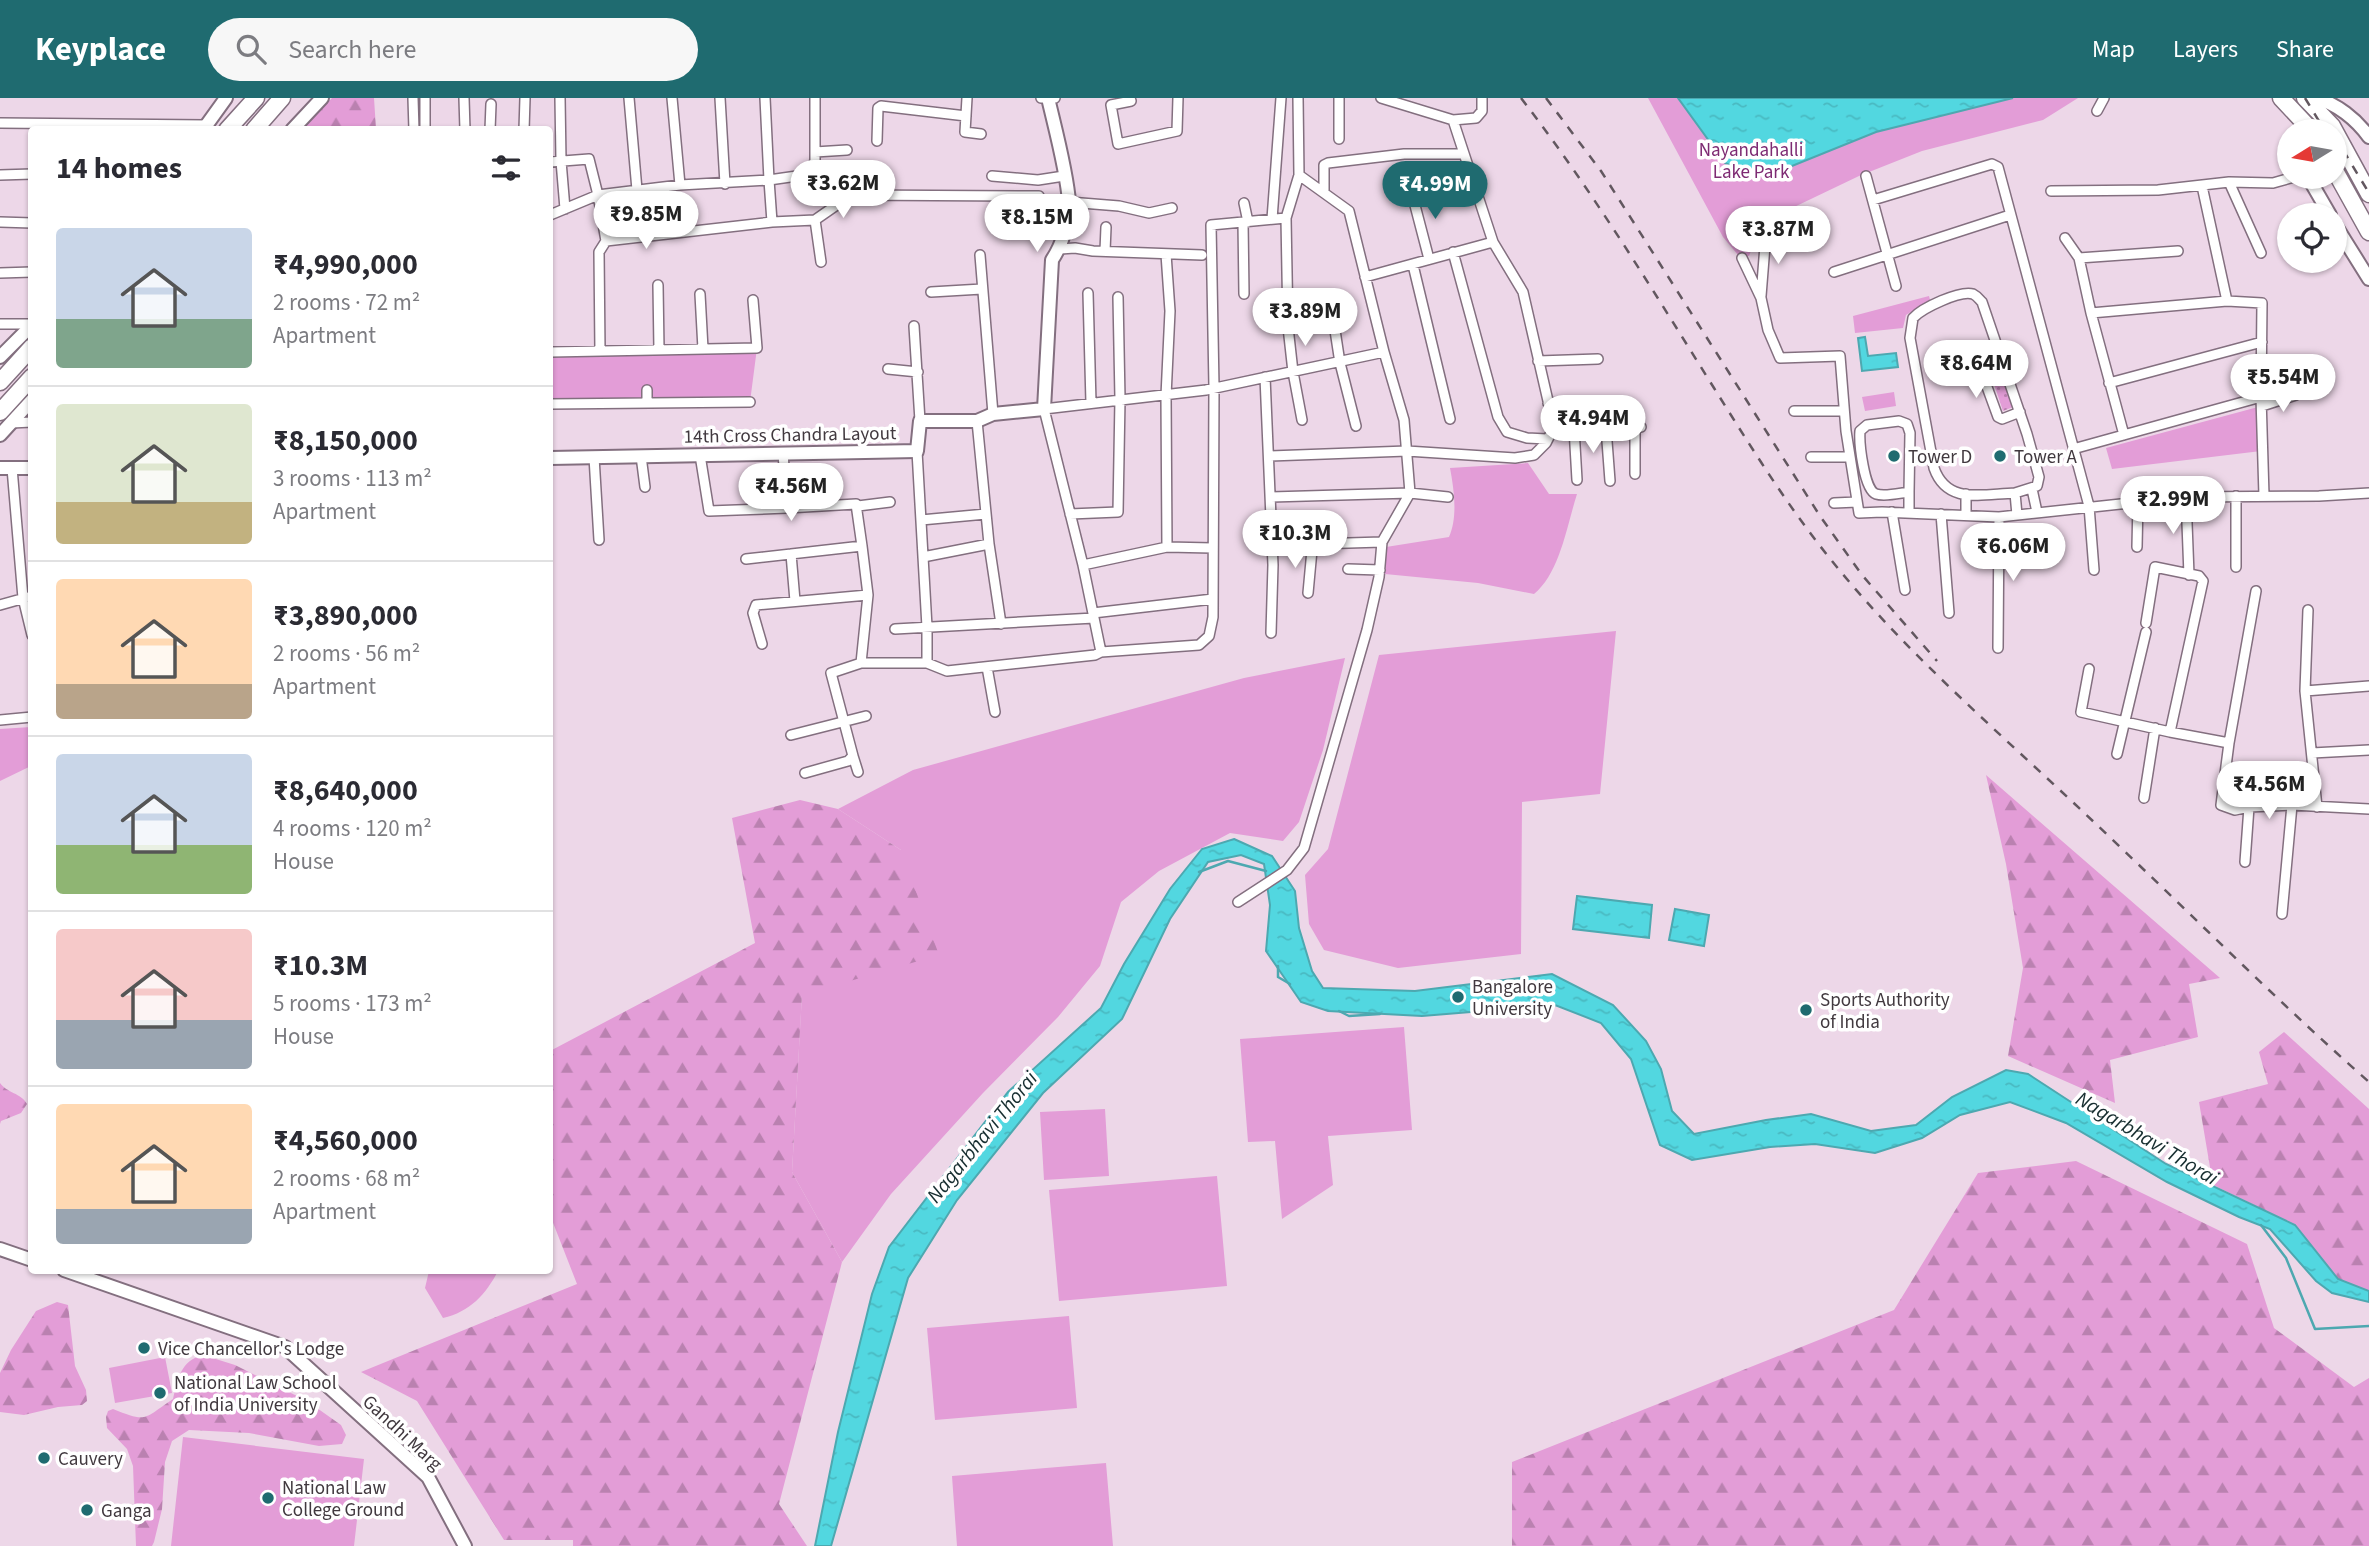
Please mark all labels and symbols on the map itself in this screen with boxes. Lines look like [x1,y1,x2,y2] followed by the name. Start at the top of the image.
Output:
[2277,119,2347,189] north arrow
[1699,137,1803,186] park label: Nayandahalli Lake Park
[786,160,900,220] pin: ₹3.62M
[1378,162,1492,221] pin: ₹4.99M
[589,192,703,251] pin: ₹9.85M
[980,194,1094,254] pin: ₹8.15M
[1721,206,1835,266] pin: ₹3.87M
[1248,288,1362,348] pin: ₹3.89M
[1919,341,2033,400] pin: ₹8.64M
[2226,354,2340,414] pin: ₹5.54M
[1536,396,1650,455] pin: ₹4.94M
[684,420,897,451] street label: 14th Cross Chandra Layout
[1908,444,1972,471] place label: Tower D
[2014,444,2078,471] place label: Tower A
[1886,448,1902,464] marker: Tower D
[1992,448,2008,464] marker: Tower A
[734,464,848,523] pin: ₹4.56M
[2116,476,2230,536] pin: ₹2.99M
[1238,510,1352,570] pin: ₹10.3M
[1956,524,2070,583] pin: ₹6.06M
[2212,762,2326,821] pin: ₹4.56M
[1472,974,1553,1023] place label: Bangalore University
[1820,987,1950,1036] place label: Sports Authority of India
[1450,989,1466,1005] marker: Bangalore University
[1798,1002,1814,1018] marker: Sports Authority of India
[919,1064,1045,1209] water label: Nagarbhavi Thorai
[2070,1084,2225,1193] water label: Nagarbhavi Thorai
[158,1336,344,1363] place label: Vice Chancellor's Lodge
[136,1340,152,1356] marker: Vice Chancellor's Lodge
[174,1370,337,1419] place label: National Law School of India University
[152,1385,168,1401] marker: National Law School of India University
[356,1389,448,1477] street label: Gandhi Marg
[58,1446,123,1473] place label: Cauvery
[36,1450,52,1466] marker: Cauvery
[282,1475,404,1524] place label: National Law College Ground
[260,1490,276,1506] marker: National Law College Ground
[101,1498,152,1525] place label: Ganga
[79,1502,95,1518] marker: Ganga

